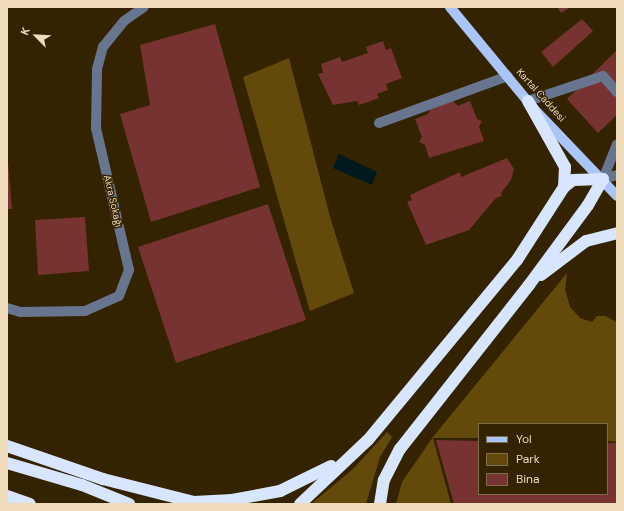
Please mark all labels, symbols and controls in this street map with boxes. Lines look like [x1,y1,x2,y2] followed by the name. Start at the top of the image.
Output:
[16,16,56,56] north arrow
[17,25,33,37] text: K
[514,66,568,124] street label: Kartal Caddesi
[101,174,125,228] street label: Akra Sokağı
[478,423,608,495] legend
[516,431,532,447] text: Yol
[516,451,540,467] text: Park
[516,471,540,487] text: Bina

